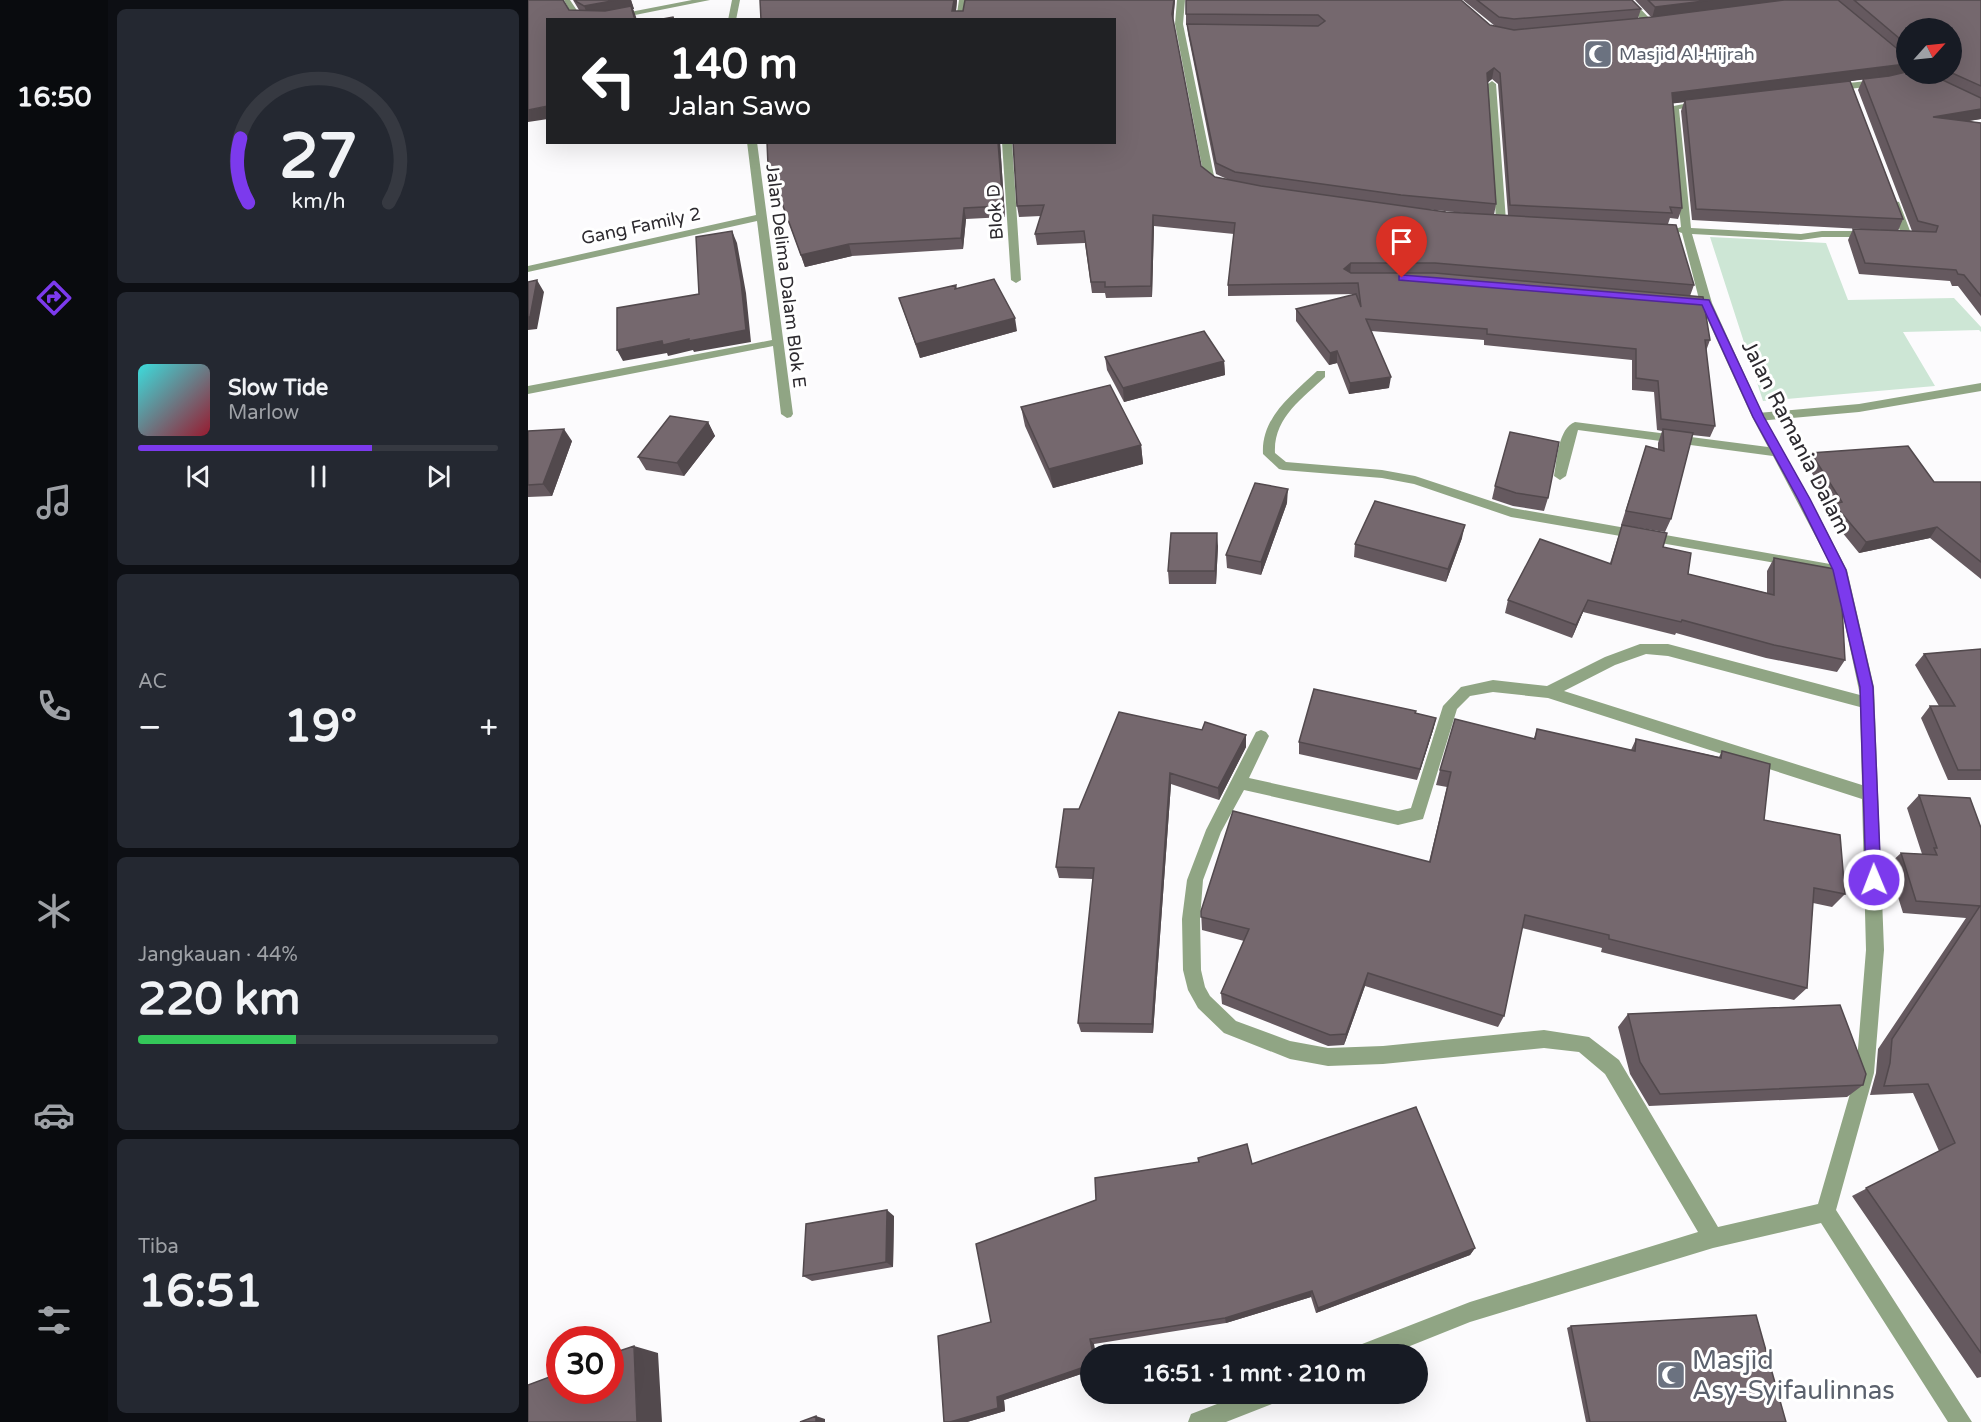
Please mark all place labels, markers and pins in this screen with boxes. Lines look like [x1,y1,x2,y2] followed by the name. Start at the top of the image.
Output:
[1582,38,1614,70] mosque icon: Masjid Al-Hijrah
[1619,43,1755,65] place label: Masjid Al-Hijrah
[1376,216,1427,278] pin
[1692,1345,1895,1406] place label: Masjid Asy-Syifaulinnas
[1655,1359,1687,1391] mosque icon: Masjid Asy-Syifaulinnas

